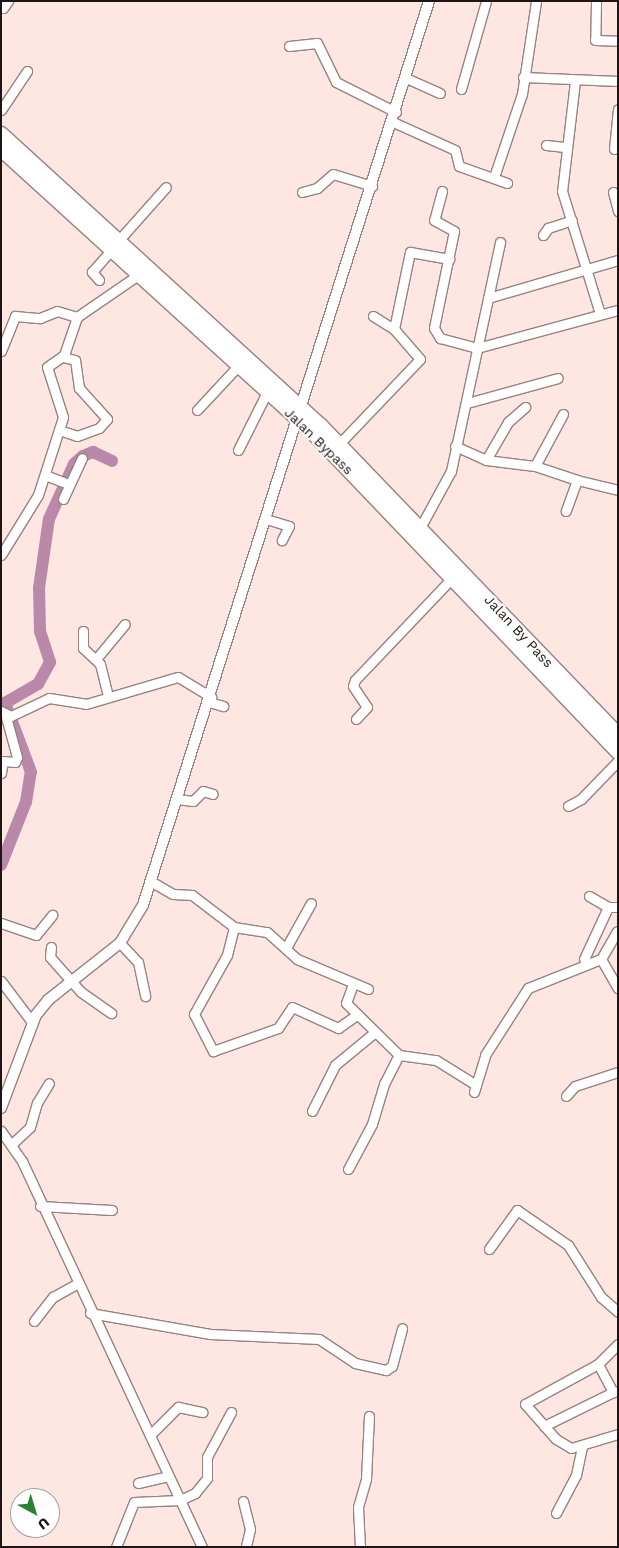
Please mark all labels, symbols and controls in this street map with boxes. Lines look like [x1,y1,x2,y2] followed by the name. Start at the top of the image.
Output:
[281,404,357,478] street label: Jalan Bypass
[481,591,557,671] street label: Jalan By Pass
[10,1488,60,1538] north arrow
[35,1515,53,1533] text: U

